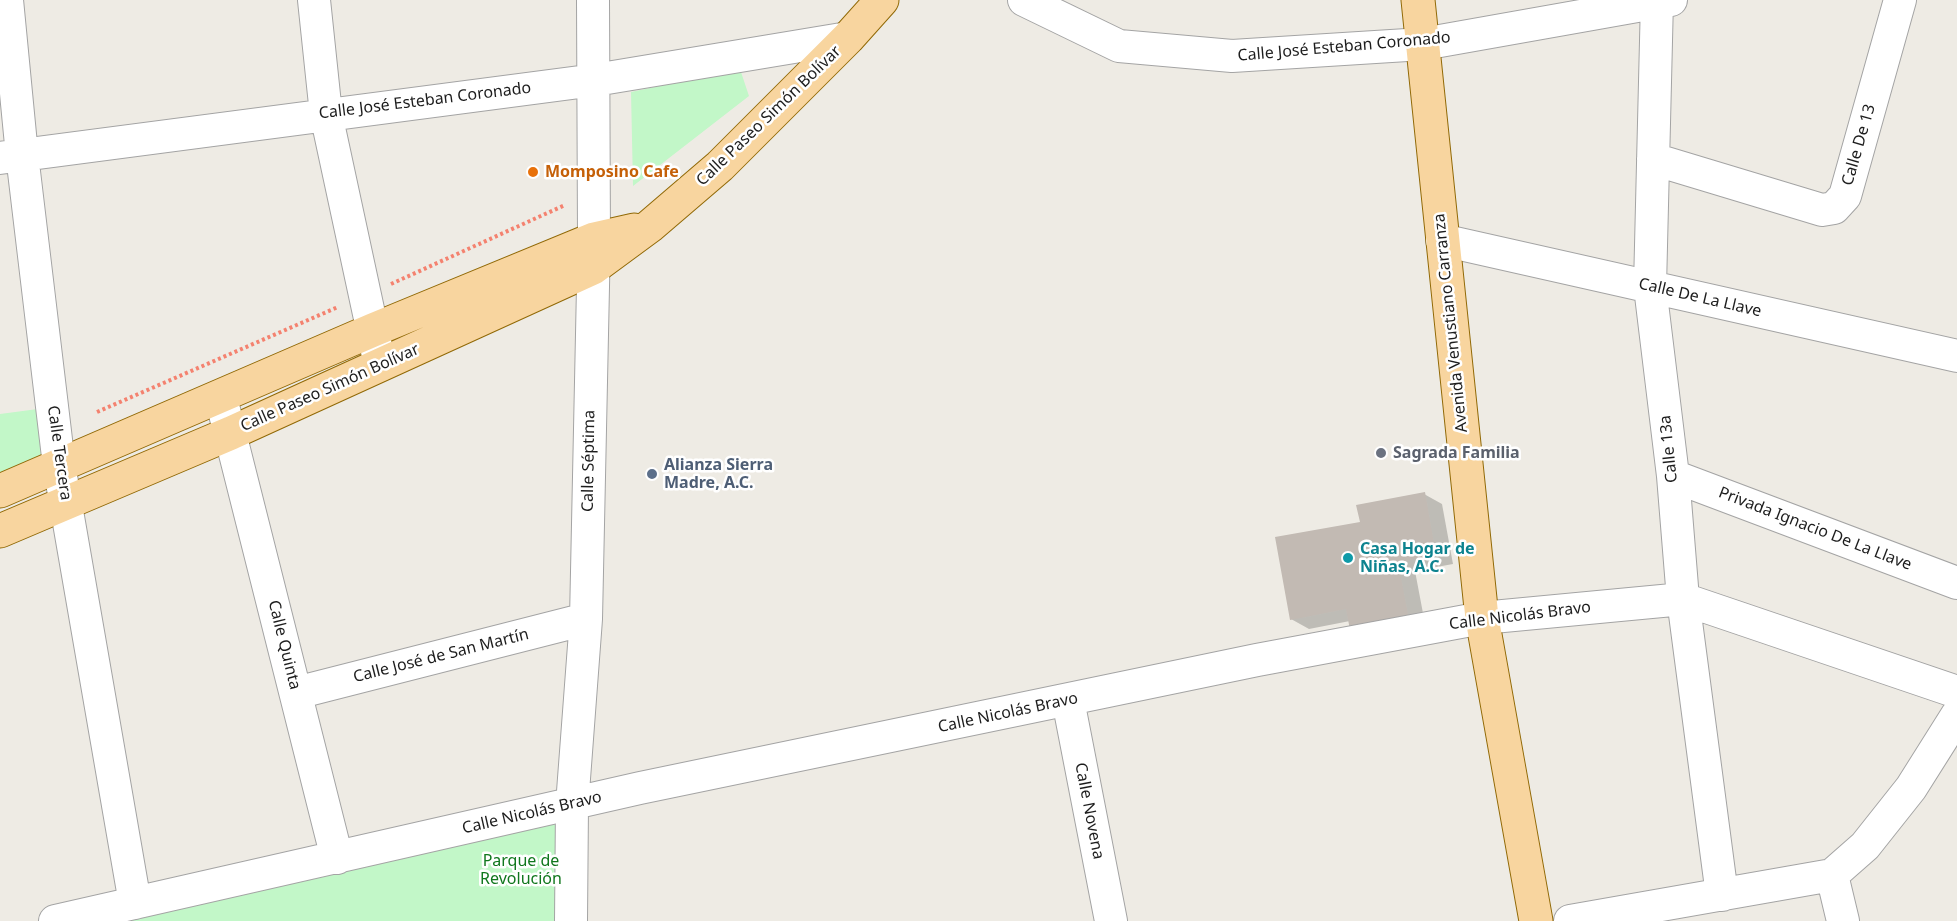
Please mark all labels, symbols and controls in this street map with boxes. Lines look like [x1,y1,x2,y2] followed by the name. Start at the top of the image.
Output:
[1237,28,1451,66] street label: Calle José Esteban Coronado
[693,42,845,190] street label: Calle Paseo Simón Bolívar
[318,78,532,124] street label: Calle José Esteban Coronado
[1838,102,1880,188] street label: Calle De 13
[545,162,679,182] place label: Momposino Cafe
[526,165,540,179] marker: Momposino Cafe
[1430,213,1472,433] street label: Avenida Venustiano Carranza
[1637,275,1763,321] street label: Calle De La Llave
[238,340,422,436] street label: Calle Paseo Simón Bolívar
[43,404,75,502] street label: Calle Tercera
[579,410,599,512] street label: Calle Séptima
[1656,414,1682,484] street label: Calle 13a
[1393,443,1520,463] place label: Sagrada Familia
[1374,446,1388,460] marker: Sagrada Familia
[664,455,773,493] place label: Alianza Sierra Madre, A.C.
[645,467,659,481] marker: Alianza Sierra Madre, A.C.
[1716,483,1914,575] street label: Privada Ignacio De La Llave
[1360,539,1475,577] place label: Casa Hogar de Niñas, A.C.
[1341,551,1355,565] marker: Casa Hogar de Niñas, A.C.
[264,598,304,692] street label: Calle Quinta
[1448,598,1592,634] street label: Calle Nicolás Bravo
[351,625,531,687] street label: Calle José de San Martín
[936,689,1080,737] street label: Calle Nicolás Bravo
[1070,761,1108,861] street label: Calle Novena
[460,788,604,838] street label: Calle Nicolás Bravo
[480,851,562,889] park label: Parque de Revolución

